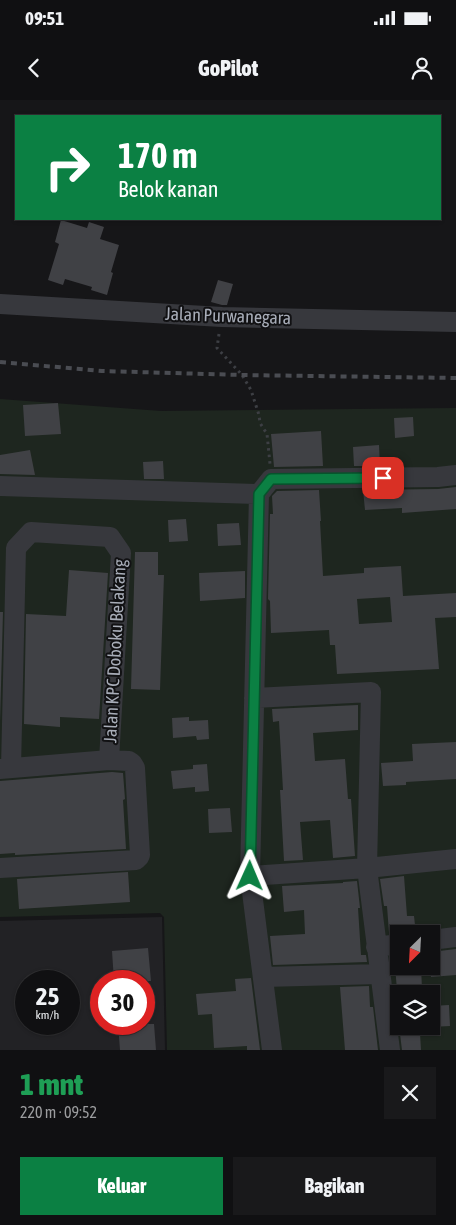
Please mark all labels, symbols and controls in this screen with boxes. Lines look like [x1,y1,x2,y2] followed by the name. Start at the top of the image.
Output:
[25,7,64,29] text: 09:51
[20,54,48,82] icon: back
[408,54,436,82] icon: person
[198,55,258,81] text: GoPilot
[35,135,100,200] icon: right
[118,135,197,175] text: 170 m
[118,176,219,202] text: Belok kanan
[165,303,291,328] street label: Jalan Purwanegara
[362,457,404,499] pin
[369,464,397,492] icon: arrive
[99,558,130,743] street label: Jalan KPC Doboku Belakang
[223,849,275,901] position arrow
[390,925,440,975] north arrow
[390,925,440,1035] map controls
[90,970,155,1035] speed limit sign: 30
[36,982,59,1010] text: 25
[390,985,440,1035] button: layers
[36,1008,59,1022] text: km/h
[20,1067,83,1101] text: 1 mnt
[384,1067,436,1119] button: close
[20,1103,97,1121] text: 220 m · 09:52
[20,1157,223,1215] button: Keluar
[233,1157,436,1215] button: Bagikan

